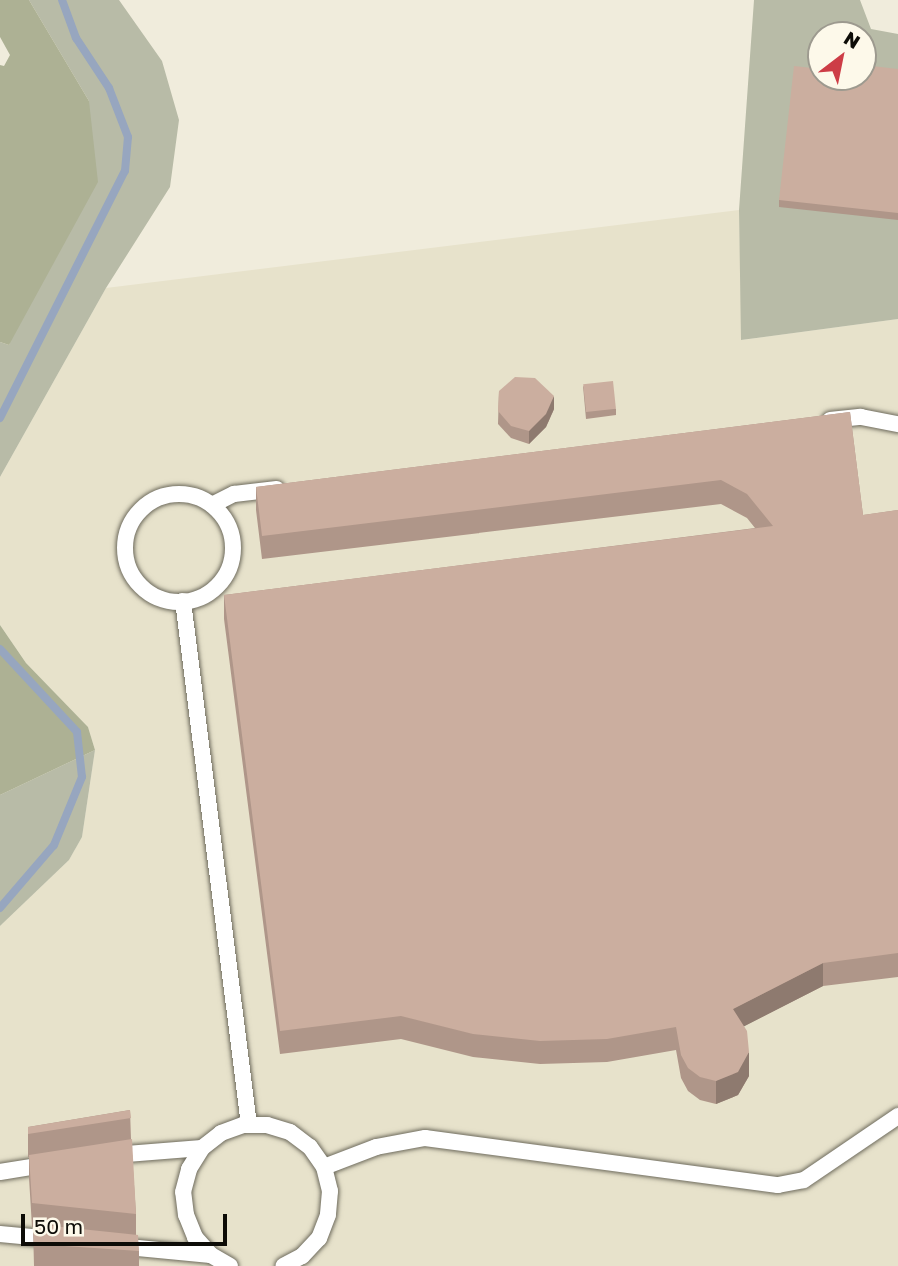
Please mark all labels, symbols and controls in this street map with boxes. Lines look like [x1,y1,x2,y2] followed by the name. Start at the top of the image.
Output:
[807,21,877,91] north arrow
[840,26,865,53] text: N
[24,1200,231,1244] scale bar
[34,1213,83,1239] text: 50 m

